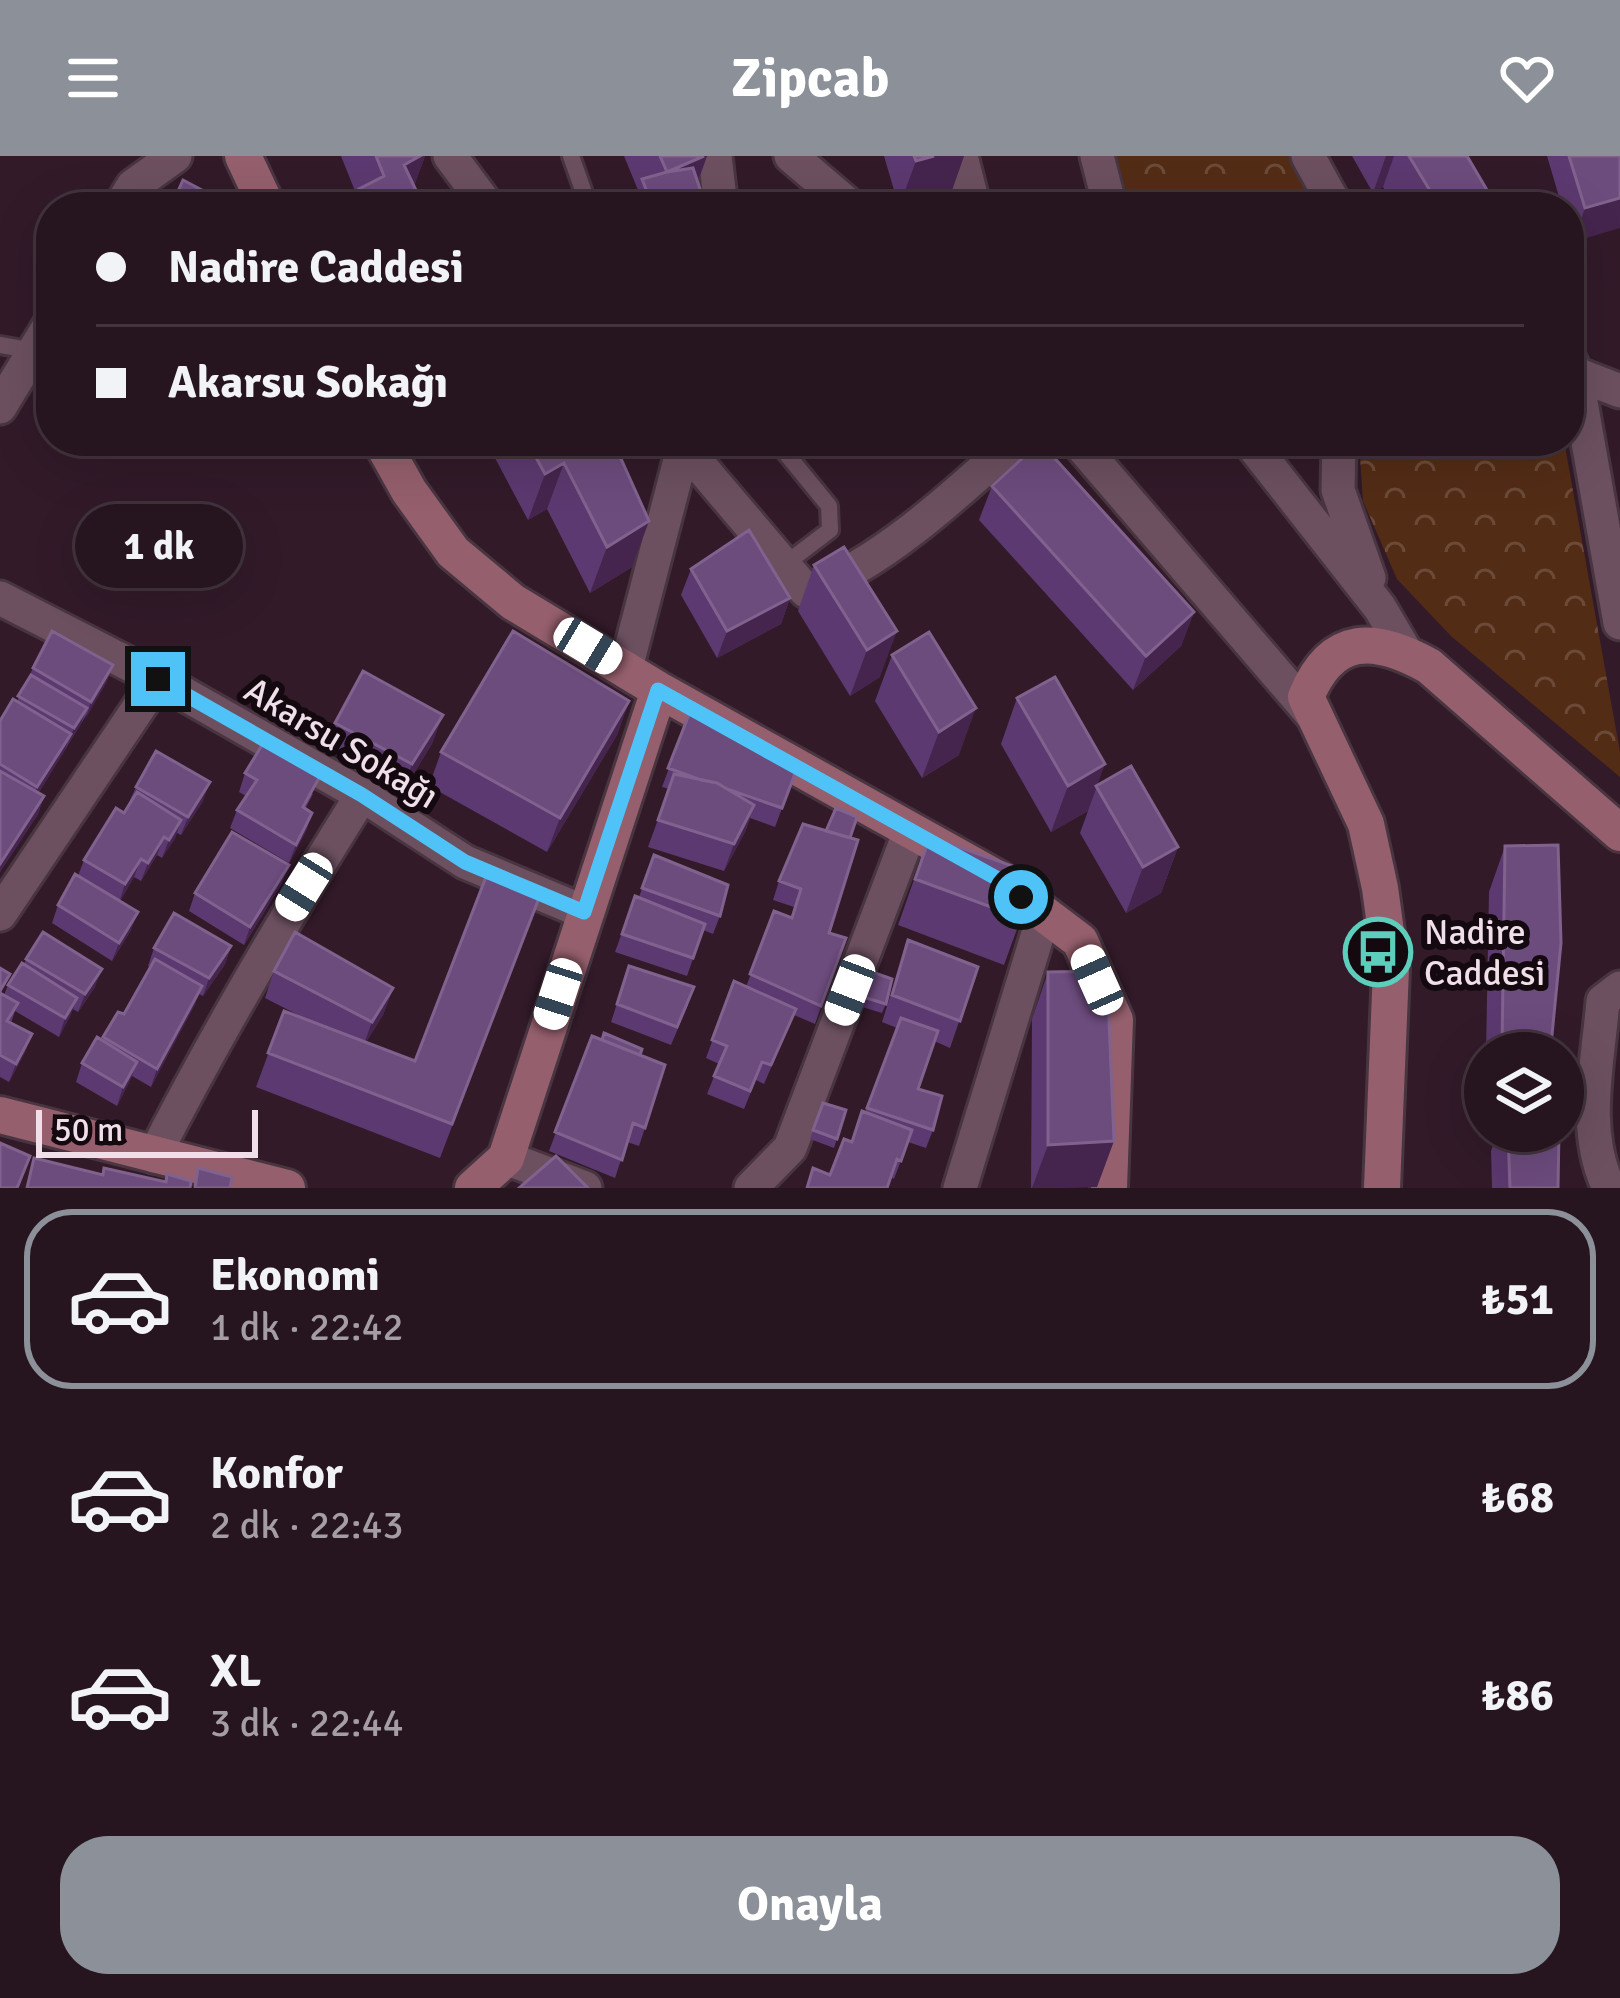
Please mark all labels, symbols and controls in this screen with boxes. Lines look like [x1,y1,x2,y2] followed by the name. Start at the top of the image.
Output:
[60,45,126,111] icon: menu
[731,45,889,112] text: Zipcab
[1494,45,1560,111] icon: heart
[168,240,464,295] text: Nadire Caddesi
[168,355,448,410] text: Akarsu Sokağı
[74,505,242,589] callout: 1 dk
[123,522,195,570] text: 1 dk
[548,612,628,680] car
[131,652,185,706] route end
[236,668,446,819] street label: Akarsu Sokağı
[270,847,338,927] car
[994,870,1048,924] route start
[1424,910,1545,996] place label: Nadire Caddesi
[1343,917,1413,987] bus stop icon: Nadire Caddesi
[1066,940,1128,1020] car
[820,950,880,1030] car
[530,954,586,1034] car
[1464,1032,1584,1152] map controls
[1464,1032,1584,1152] button: layers
[36,1104,258,1157] scale bar
[54,1110,123,1151] text: 50 m
[66,1245,174,1353] icon: car
[210,1248,380,1303] text: Ekonomi
[1481,1272,1554,1327] text: ₺51
[210,1303,404,1351] text: 1 dk · 22:42
[66,1443,174,1551] icon: car
[210,1446,343,1501] text: Konfor
[1481,1470,1554,1525] text: ₺68
[210,1501,404,1549] text: 2 dk · 22:43
[66,1641,174,1749] icon: car
[210,1644,261,1699] text: XL
[1481,1668,1554,1723] text: ₺86
[210,1699,404,1747] text: 3 dk · 22:44
[60,1836,1560,1974] button: Onayla

